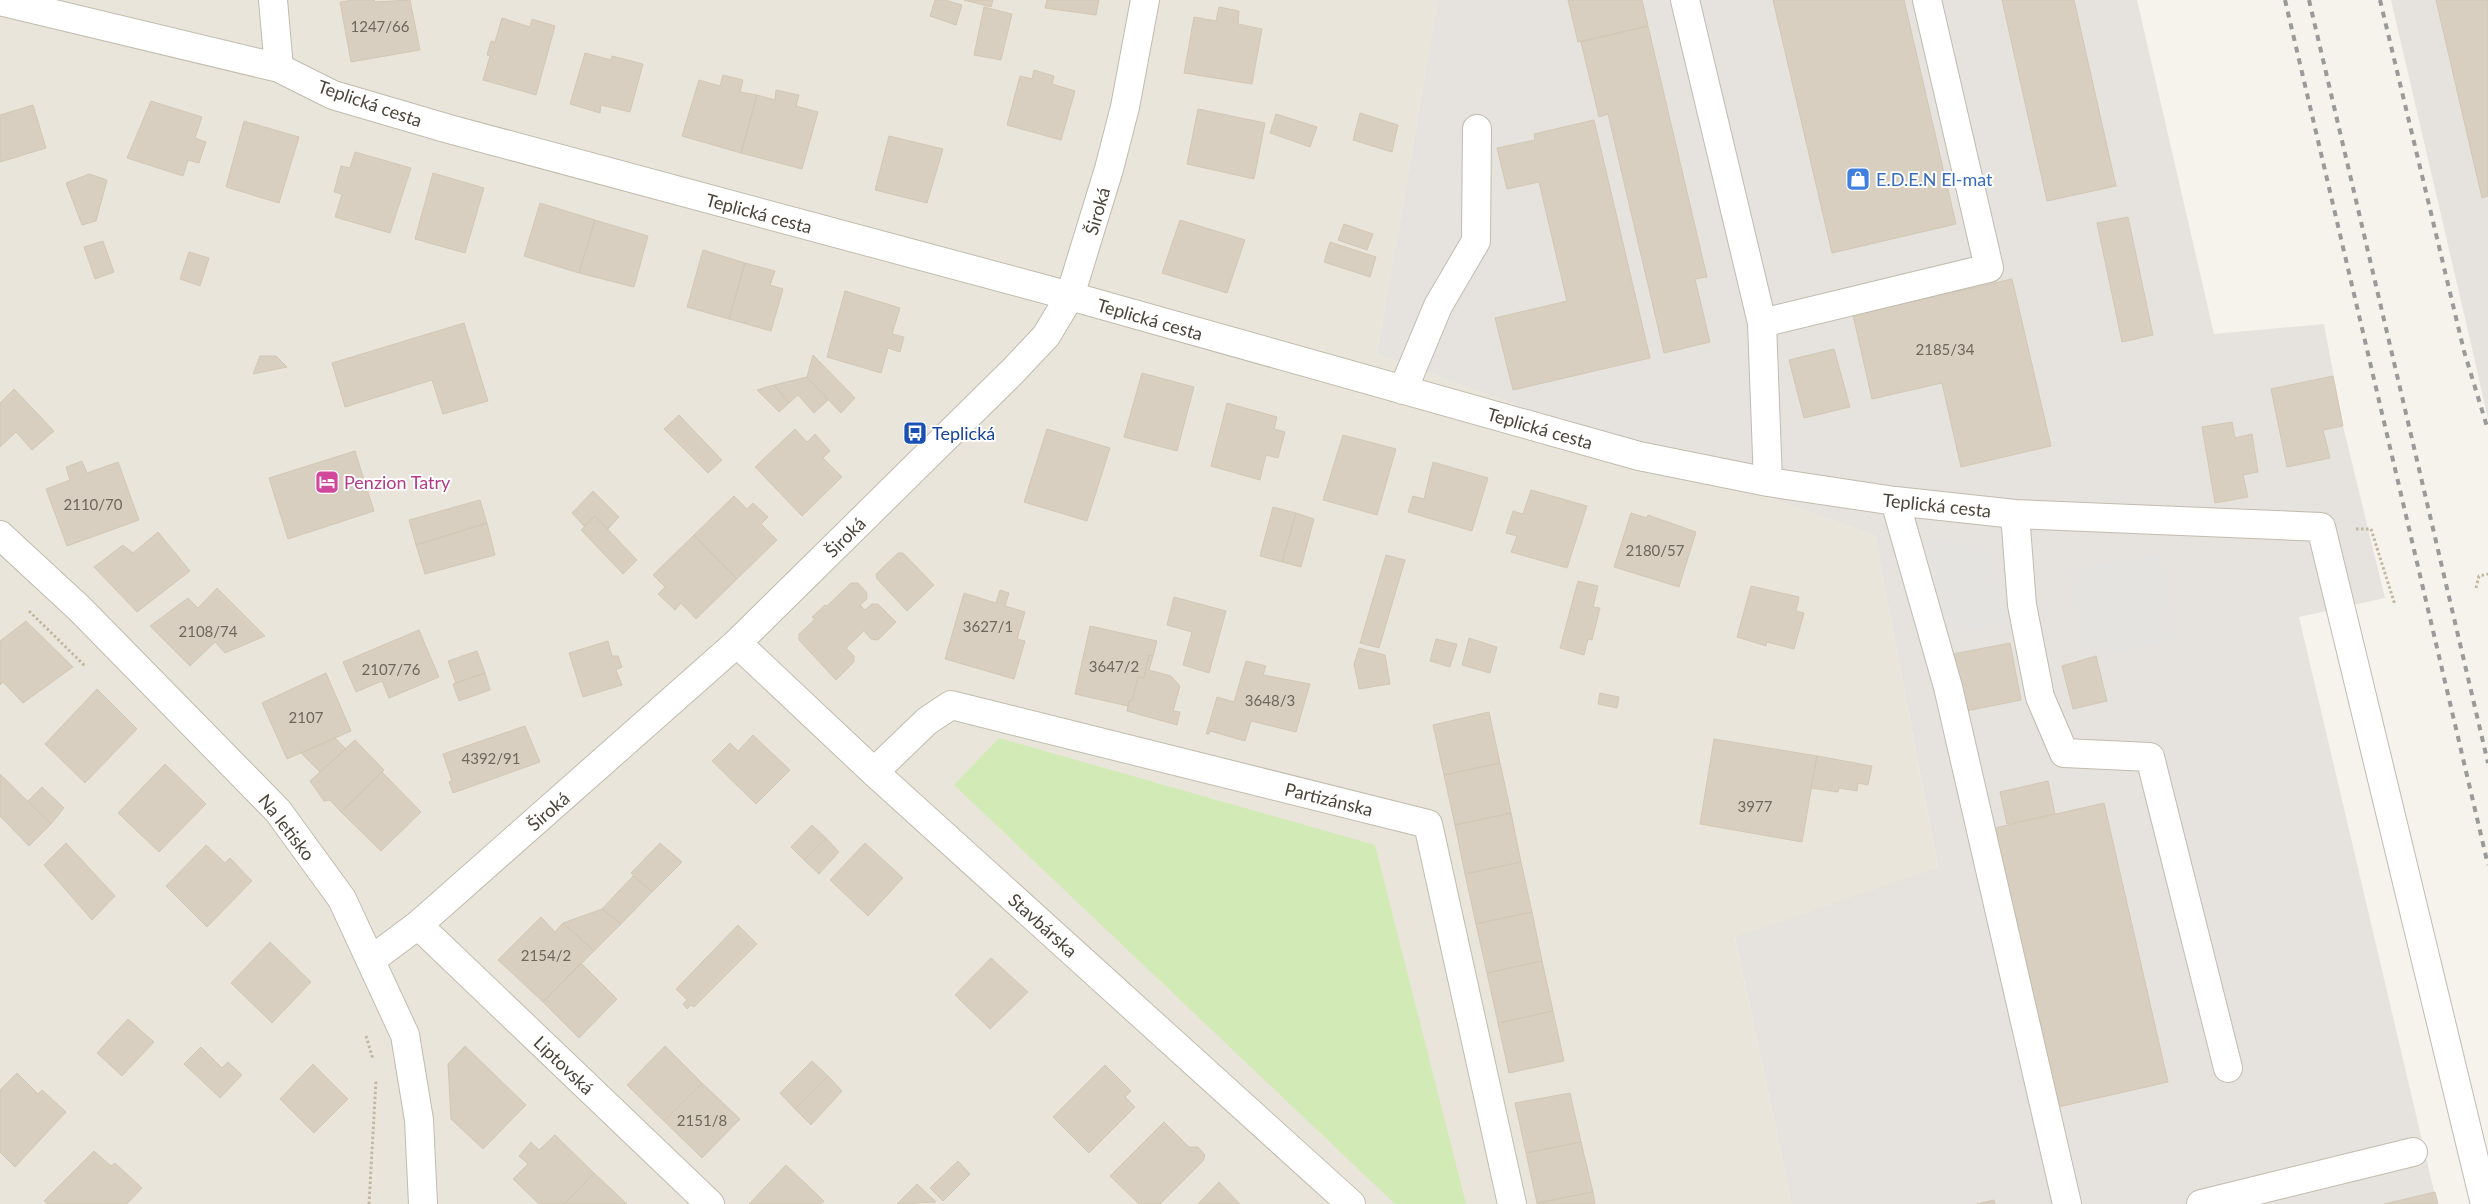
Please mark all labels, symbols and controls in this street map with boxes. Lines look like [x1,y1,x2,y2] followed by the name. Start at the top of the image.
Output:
[351,17,410,35] house number: 1247/66
[315,75,425,131] street label: Teplická cesta
[1845,166,1871,192] shop icon: E.D.E.N El-mat
[1876,168,1993,190] place label: E.D.E.N El-mat
[1080,185,1114,237] street label: Široká
[703,188,815,238] street label: Teplická cesta
[1095,293,1205,345] street label: Teplická cesta
[1916,340,1975,358] house number: 2185/34
[1485,402,1595,454] street label: Teplická cesta
[902,420,928,446] bus stop icon: Teplická
[932,422,995,444] place label: Teplická
[314,469,340,495] hotel icon: Penzion Tatry
[344,471,451,493] place label: Penzion Tatry
[1882,488,1992,522] street label: Teplická cesta
[64,495,123,513] house number: 2110/70
[820,512,870,562] street label: Široká
[1626,541,1685,559] house number: 2180/57
[963,617,1013,635] house number: 3627/1
[179,622,238,640] house number: 2108/74
[1089,657,1139,675] house number: 3647/2
[362,660,421,678] house number: 2107/76
[1245,691,1295,709] house number: 3648/3
[289,708,324,726] house number: 2107
[462,749,520,767] house number: 4392/91
[1283,777,1375,821] street label: Partizánska
[522,787,574,835] street label: Široká
[254,789,320,865] street label: Na letisko
[1738,797,1773,815] house number: 3977
[1004,888,1082,962] street label: Stavbárska
[521,946,571,964] house number: 2154/2
[529,1031,599,1099] street label: Liptovská
[677,1111,727,1129] house number: 2151/8

